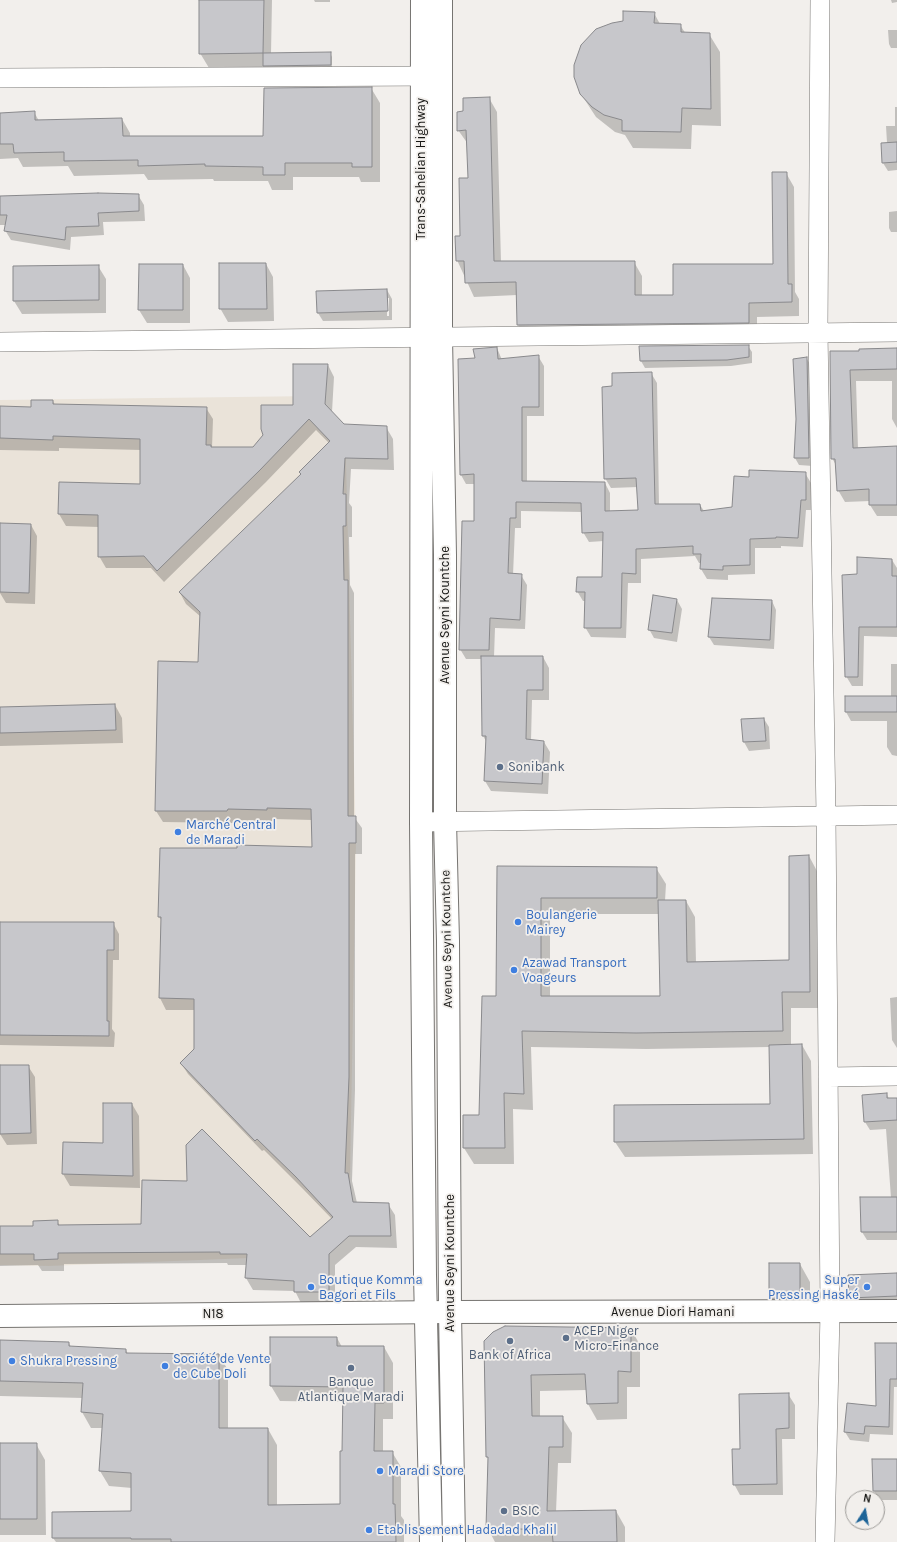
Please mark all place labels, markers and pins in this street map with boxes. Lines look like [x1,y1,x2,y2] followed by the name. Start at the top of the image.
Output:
[508,759,565,775] place label: Sonibank
[495,762,505,772] marker: Sonibank
[186,817,276,848] place label: Marché Central de Maradi
[173,827,183,837] marker: Marché Central de Maradi
[526,907,597,938] place label: Boulangerie Mairey
[513,917,523,927] marker: Boulangerie Mairey
[522,955,627,986] place label: Azawad Transport Voageurs
[509,965,519,975] marker: Azawad Transport Voageurs
[319,1272,423,1303] place label: Boutique Komma Bagori et Fils
[768,1272,859,1303] place label: Super Pressing Haské
[306,1282,316,1292] marker: Boutique Komma Bagori et Fils
[862,1282,872,1292] marker: Super Pressing Haské
[574,1323,659,1354] place label: ACEP Niger Micro-Finance
[561,1333,571,1343] marker: ACEP Niger Micro-Finance
[505,1336,515,1346] marker: Bank of Africa
[469,1347,551,1363] place label: Bank of Africa
[173,1351,270,1382] place label: Société de Vente de Cube Doli
[20,1353,117,1369] place label: Shukra Pressing
[7,1356,17,1366] marker: Shukra Pressing
[160,1361,170,1371] marker: Société de Vente de Cube Doli
[346,1363,356,1373] marker: Banque Atlantique Maradi
[298,1374,404,1405] place label: Banque Atlantique Maradi
[388,1463,464,1479] place label: Maradi Store
[375,1466,385,1476] marker: Maradi Store
[512,1503,540,1519] place label: BSIC
[499,1506,509,1516] marker: BSIC
[377,1522,557,1538] place label: Etablissement Hadadad Khalil
[364,1525,374,1535] marker: Etablissement Hadadad Khalil

